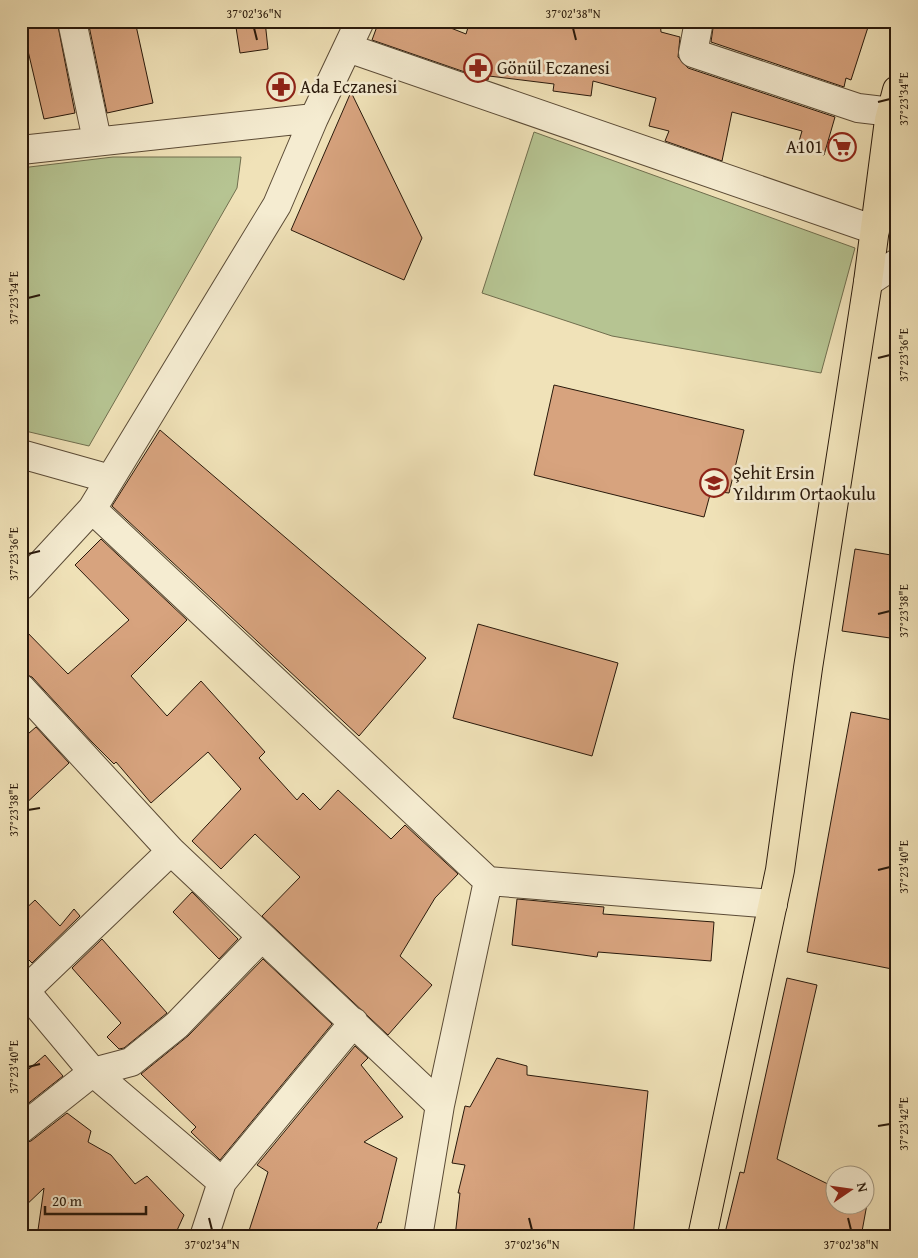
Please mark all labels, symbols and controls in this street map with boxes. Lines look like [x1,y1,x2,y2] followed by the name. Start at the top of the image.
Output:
[226,5,282,22] text: 37°02'36"N
[545,5,601,22] text: 37°02'38"N
[463,53,493,83] pharmacy icon: Gönül Eczanesi
[497,54,610,81] place label: Gönül Eczanesi
[266,72,296,102] pharmacy icon: Ada Eczanesi
[895,72,912,126] text: 37°23'34"E
[300,73,397,100] place label: Ada Eczanesi
[827,132,857,162] supermarket icon: A101
[786,133,823,160] place label: A101
[5,271,22,325] text: 37°23'34"E
[895,328,912,382] text: 37°23'36"E
[733,459,876,507] place label: Şehit Ersin Yıldırım Ortaokulu
[699,468,729,498] school or university icon: Şehit Ersin Yıldırım Ortaokulu
[5,527,22,581] text: 37°23'36"E
[895,584,912,638] text: 37°23'38"E
[5,783,22,837] text: 37°23'38"E
[895,840,912,894] text: 37°23'40"E
[5,1040,22,1094] text: 37°23'40"E
[895,1097,912,1151] text: 37°23'42"E
[826,1166,876,1216] north arrow
[852,1180,874,1195] text: N
[45,1183,146,1215] scale bar
[52,1190,83,1211] text: 20 m
[184,1236,240,1253] text: 37°02'34"N
[504,1236,560,1253] text: 37°02'36"N
[823,1236,879,1253] text: 37°02'38"N

